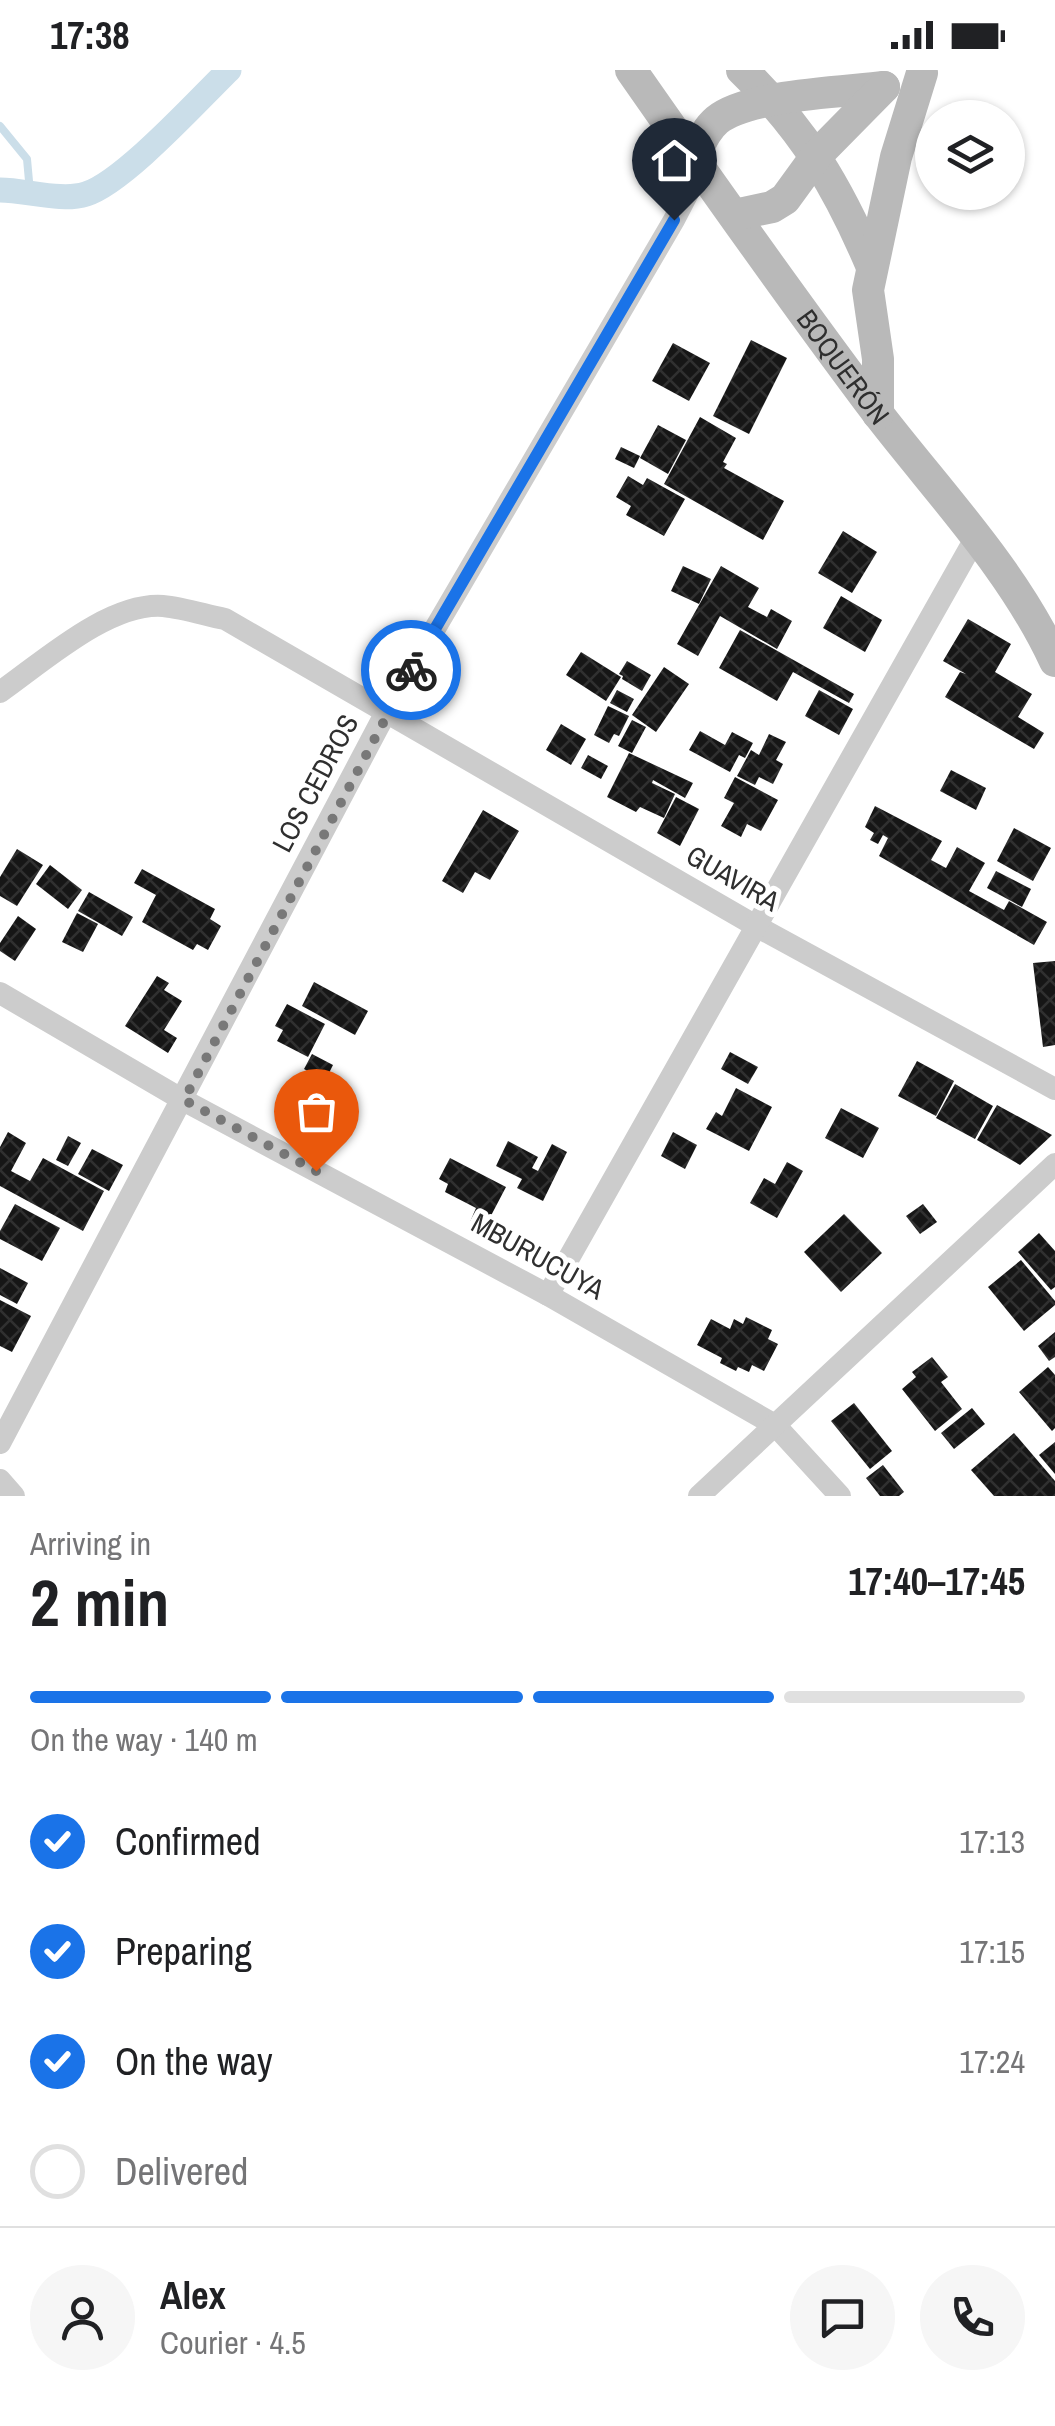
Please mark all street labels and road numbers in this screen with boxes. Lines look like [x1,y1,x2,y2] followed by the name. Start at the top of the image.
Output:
[788,302,898,432] street label: BOQUERÓN
[263,708,367,858] street label: LOS CEDROS
[679,836,787,920] street label: GUAVIRA
[465,1204,612,1308] street label: MBURUCUYA

